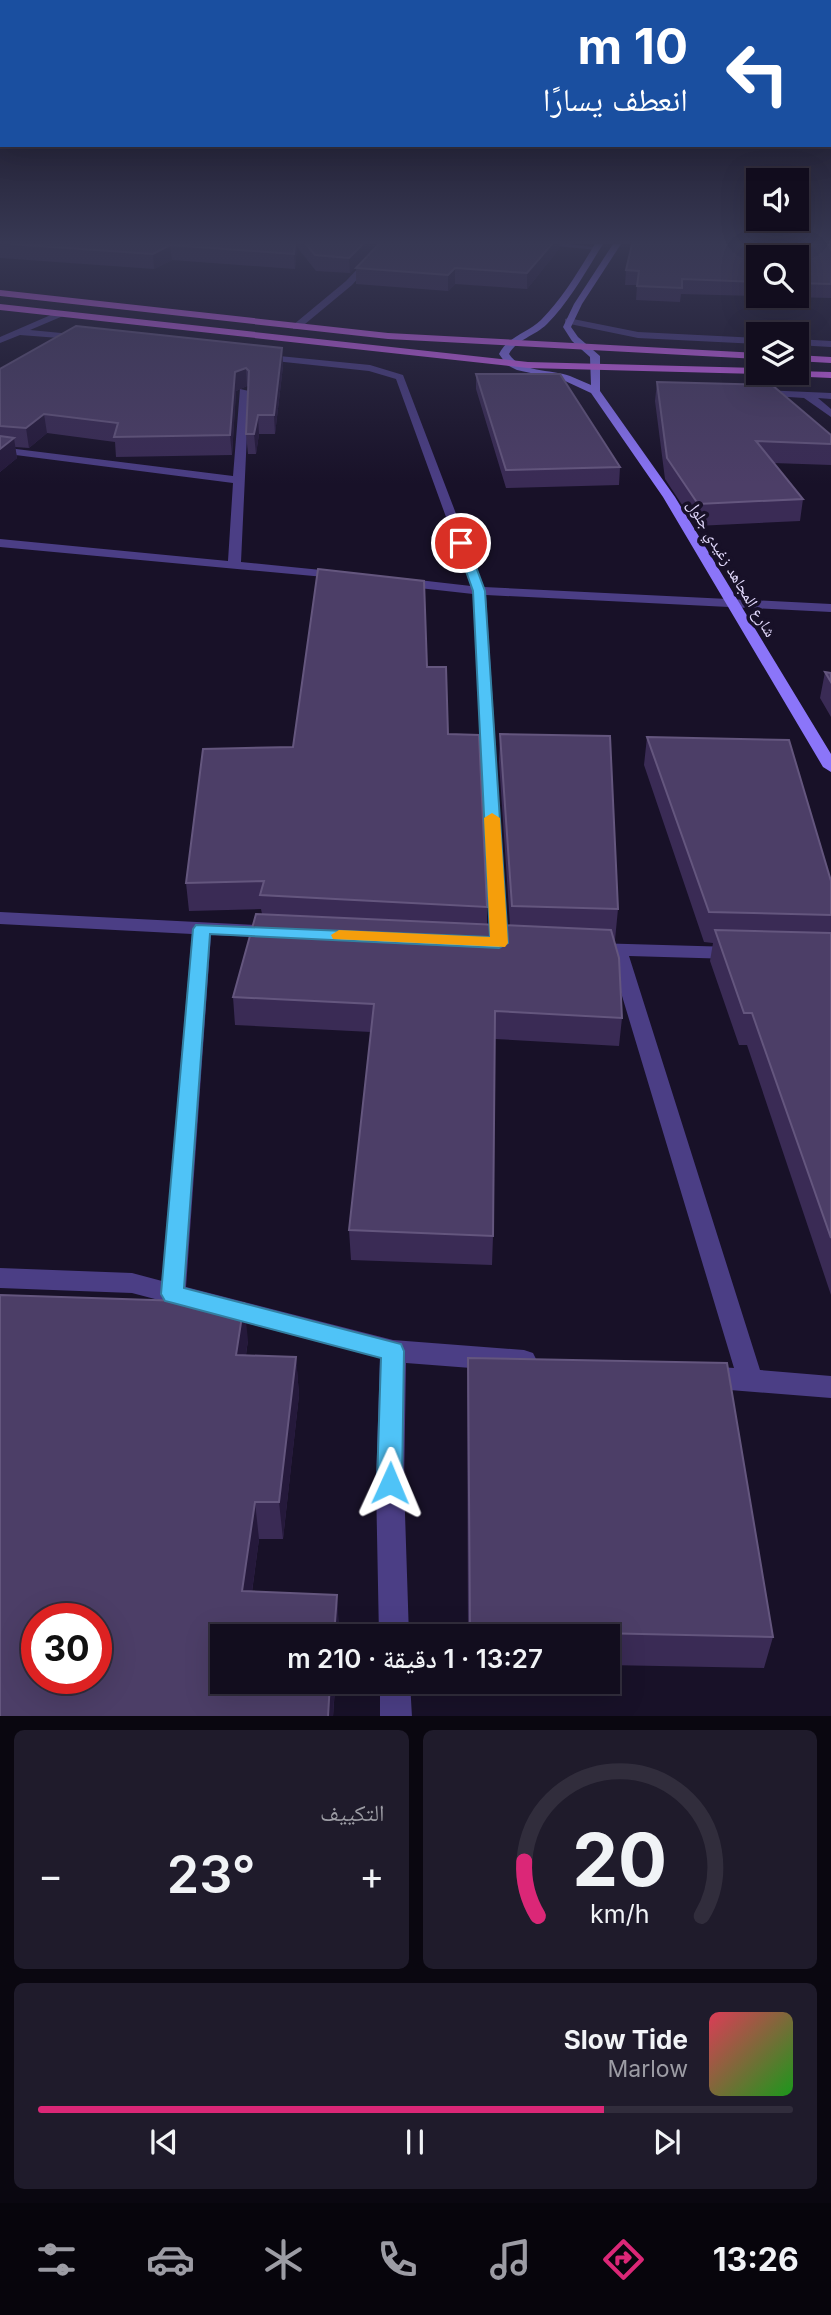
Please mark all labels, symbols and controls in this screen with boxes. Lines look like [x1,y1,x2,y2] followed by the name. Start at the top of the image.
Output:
[578,17,688,76] text: 10 m
[712,28,803,119] icon: left
[543,80,688,119] text: انعطف يسارًا
[746,168,809,385] map controls
[746,168,809,231] button: sound
[746,245,809,308] button: search
[746,322,809,385] button: layers
[680,496,781,642] street label: شارع المجاهد زغيدي جلول
[431,513,491,573] pin
[442,524,480,562] icon: arrive
[353,1446,427,1520] position arrow
[21,1603,112,1694] speed limit sign: 30
[287,1643,543,1674] text: 13:27 · 1 دقيقة · 210 m
[320,1799,385,1827] text: التكييف
[572,1815,667,1904] text: 20
[167,1843,256,1906] text: 23°
[38,1852,63,1898] text: −
[359,1852,384,1898] text: +
[590,1898,649,1928] text: km/h
[564,2024,688,2055] text: Slow Tide
[608,2055,688,2083] text: Marlow
[145,2123,183,2161] icon: previous
[396,2123,434,2161] icon: pause
[648,2123,686,2161] icon: next
[32,2235,81,2284] icon: filters
[146,2235,195,2284] icon: car
[259,2235,308,2284] icon: climate
[373,2235,422,2284] icon: phone
[486,2235,535,2284] icon: music
[599,2235,648,2284] icon: directions
[713,2240,799,2279] text: 13:26

